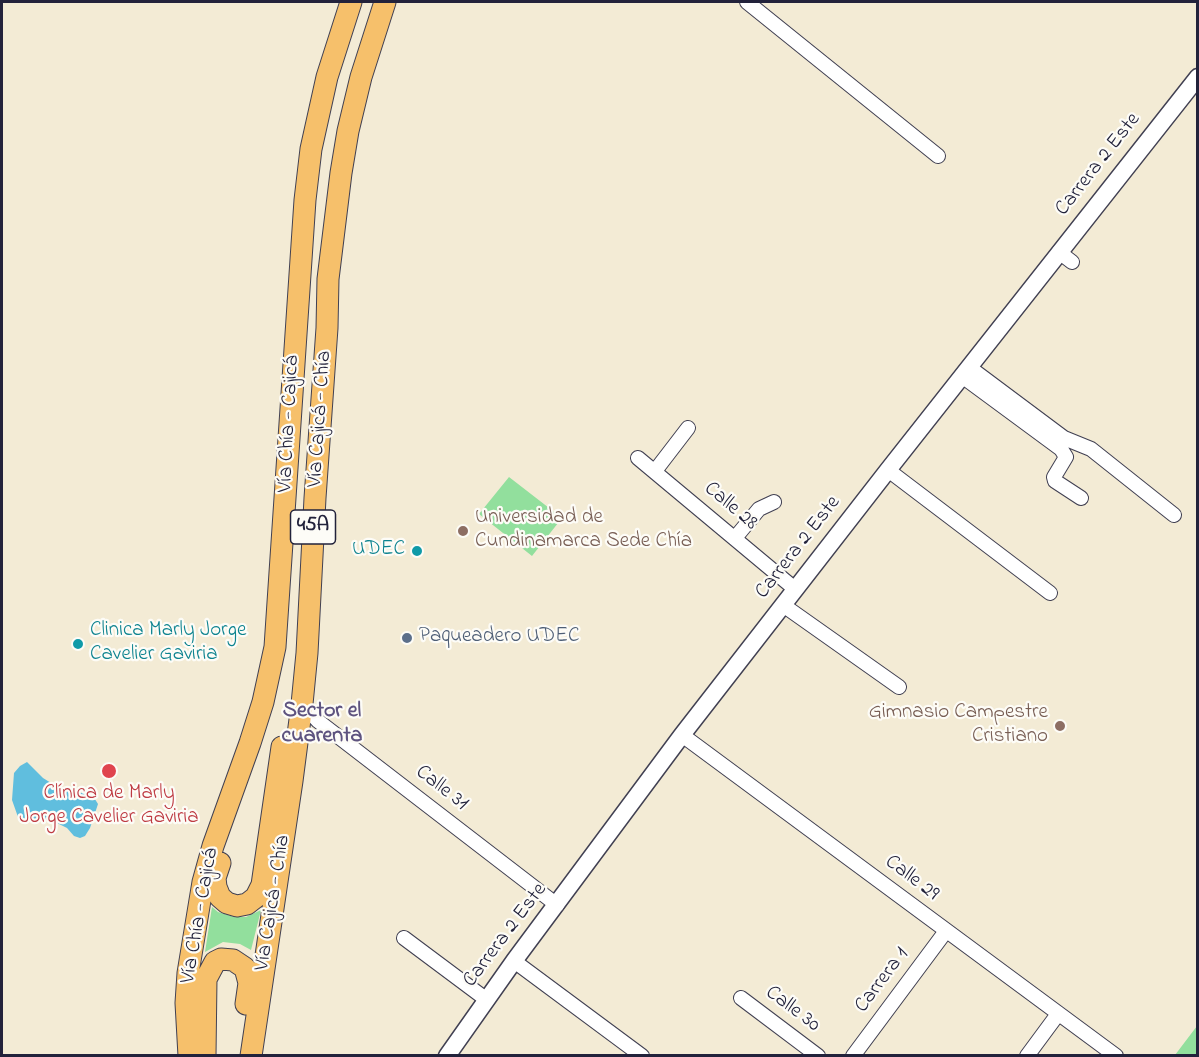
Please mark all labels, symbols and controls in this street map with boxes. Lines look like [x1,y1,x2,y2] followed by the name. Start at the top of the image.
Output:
[1051,108,1147,222] street label: Carrera 2 Este
[304,350,338,488] street label: Vía Cajicá - Chía
[274,355,306,493] street label: Vía Chía - Cajicá
[698,477,762,537] street label: Calle 28
[751,491,847,605] street label: Carrera 2 Este
[475,506,692,556] place label: Universidad de Cundinamarca Sede Chía
[290,510,336,544] road number: 45A
[456,524,470,538] marker: Universidad de Cundinamarca Sede Chía
[352,538,405,564] place label: UDEC
[410,544,424,558] marker: UDEC
[90,619,246,669] place label: Clinica Marly Jorge Cavelier Gaviria
[419,625,580,651] place label: Paqueadero UDEC
[400,631,414,645] marker: Paqueadero UDEC
[71,637,85,651] marker: Clinica Marly Jorge Cavelier Gaviria
[282,699,362,750] district label: Sector el cuarenta
[869,701,1048,751] place label: Gimnasio Campestre Cristiano
[1053,719,1067,733] marker: Gimnasio Campestre Cristiano
[410,761,472,817] street label: Calle 31
[100,762,118,780] marker: Clínica de Marly Jorge Cavelier Gaviria
[19,782,199,832] place label: Clínica de Marly Jorge Cavelier Gaviria
[251,833,297,973] street label: Vía Cajicá - Chía
[177,846,225,986] street label: Vía Chía - Cajicá
[879,850,943,908] street label: Calle 29
[459,879,553,993] street label: Carrera 2 Este
[850,943,916,1019] street label: Carrera 1
[760,981,824,1039] street label: Calle 30

